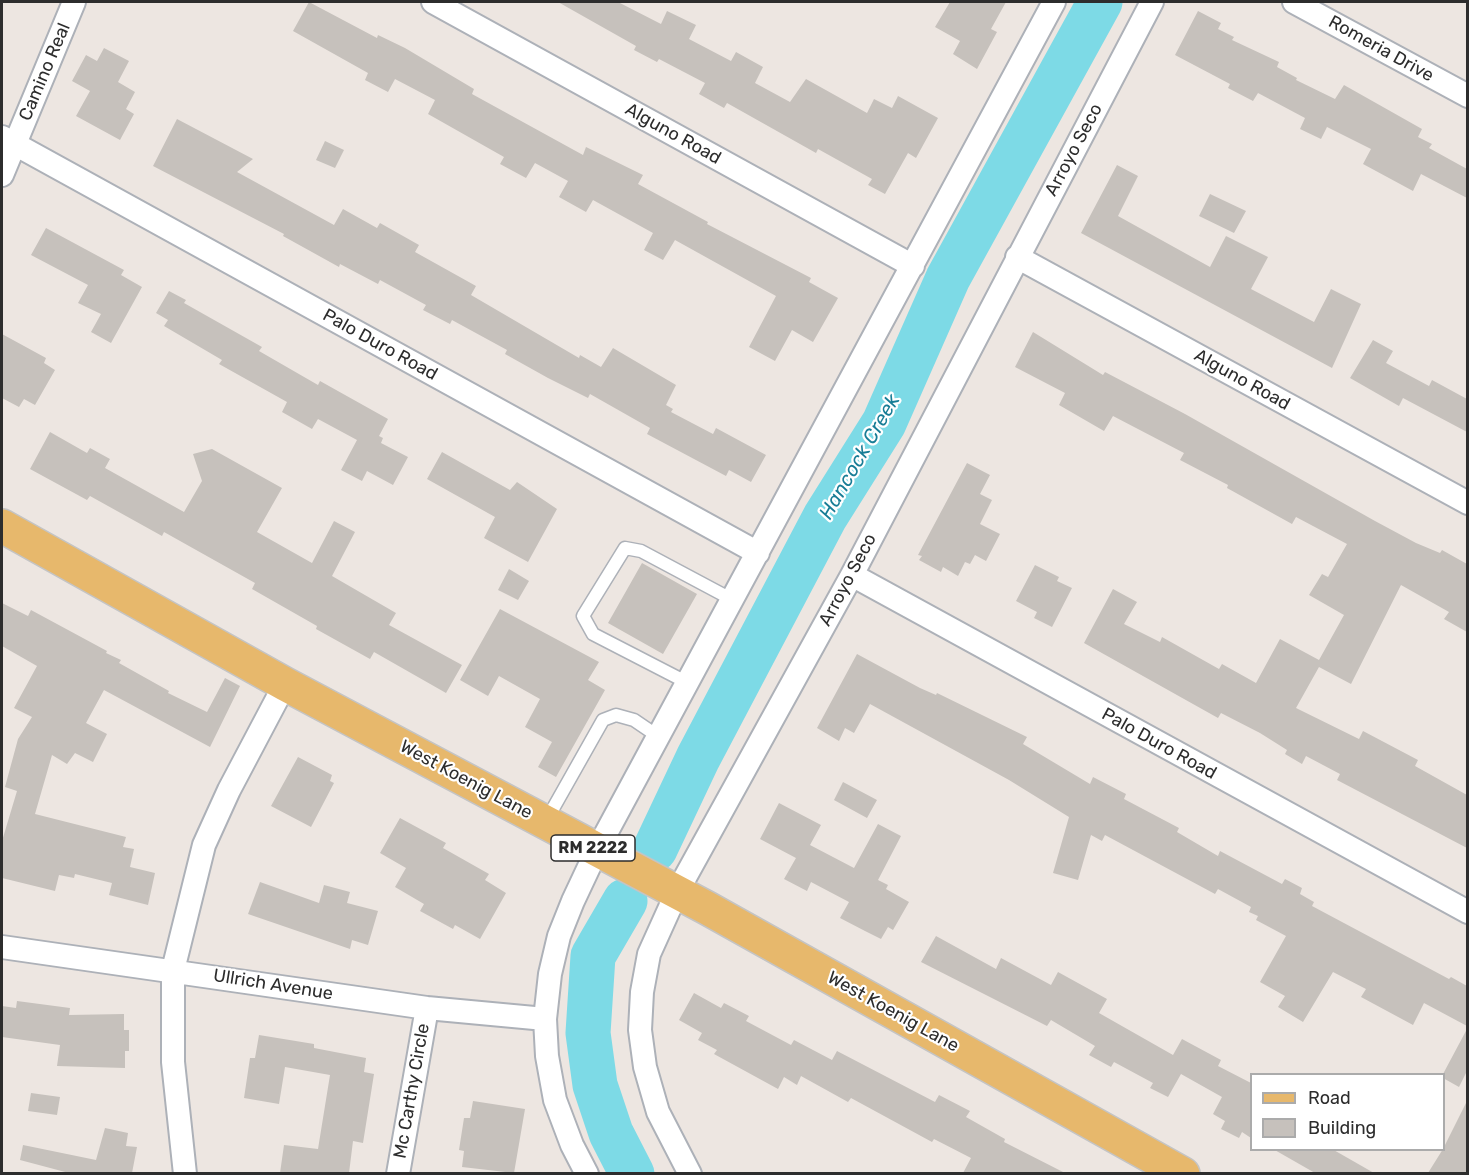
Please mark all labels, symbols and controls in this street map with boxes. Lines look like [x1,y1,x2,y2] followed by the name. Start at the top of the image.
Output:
[1325,11,1437,87] street label: Romeria Drive
[15,20,75,124] street label: Camino Real
[621,99,725,169] street label: Alguno Road
[1041,100,1107,200] street label: Arroyo Seco
[319,305,441,385] street label: Palo Duro Road
[1190,345,1294,415] street label: Alguno Road
[815,390,905,524] water label: Hancock Creek
[815,530,881,630] street label: Arroyo Seco
[1098,704,1220,784] street label: Palo Duro Road
[396,736,536,824] street label: West Koenig Lane
[551,835,635,861] road number: RM 2222
[212,965,334,1005] street label: Ullrich Avenue
[824,967,962,1057] street label: West Koenig Lane
[389,1022,435,1160] street label: Mc Carthy Circle
[1250,1073,1445,1151] legend
[1308,1087,1351,1109] text: Road
[1308,1117,1376,1139] text: Building

